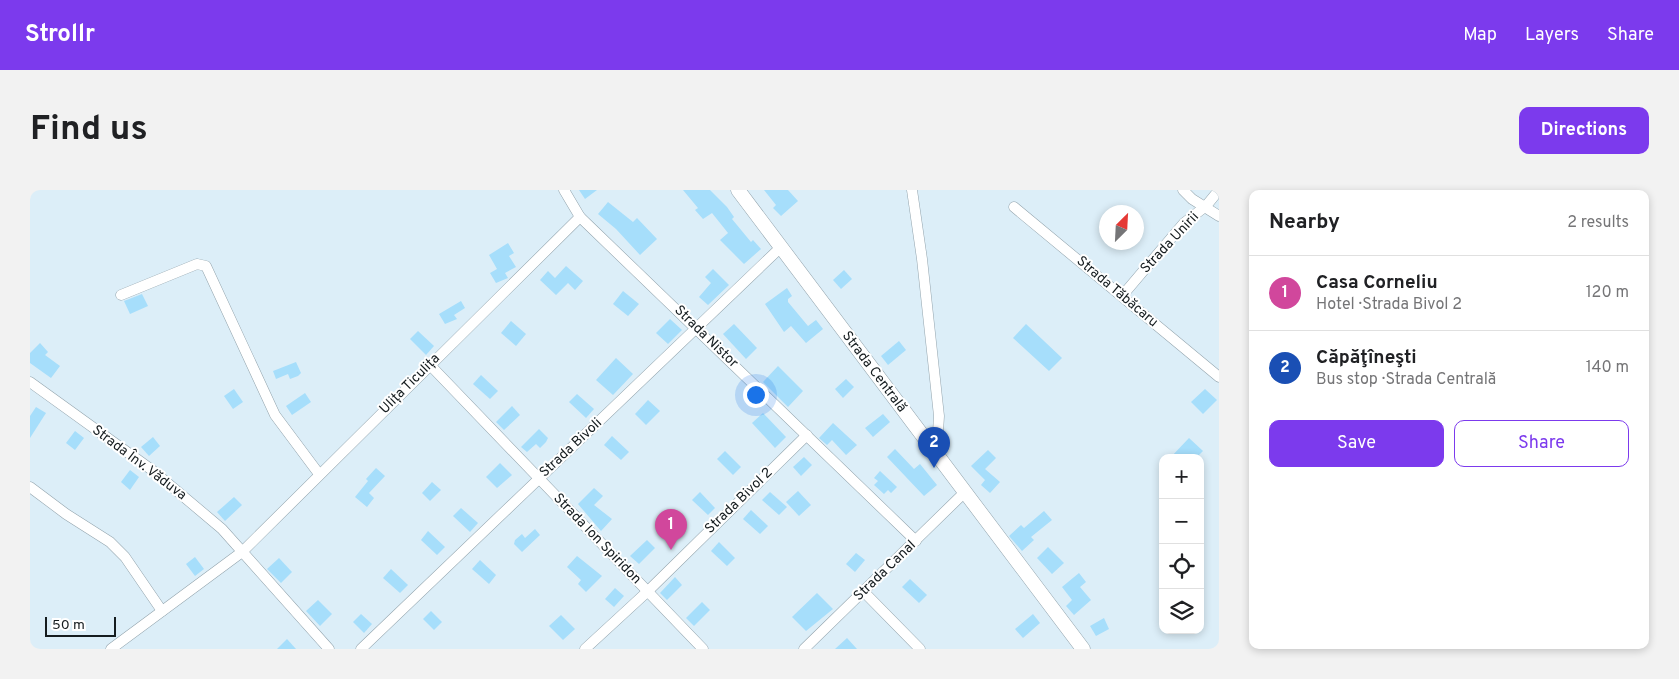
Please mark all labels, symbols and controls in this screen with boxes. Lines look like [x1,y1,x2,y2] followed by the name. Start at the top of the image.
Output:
[25,20,95,50] text: Strollr
[1463,24,1497,47] text: Map
[1525,24,1579,47] text: Layers
[1607,24,1654,47] text: Share
[1519,107,1649,154] button: Directions
[30,108,148,152] text: Find us
[1099,205,1144,250] north arrow
[1137,209,1203,277] street label: Strada Unirii
[1269,209,1340,236] text: Nearby
[1567,213,1629,233] text: 2 results
[1073,253,1161,331] street label: Strada Tăbăcaru
[1316,271,1438,295] text: Casa Corneliu
[1282,283,1288,303] text: 1
[1586,283,1629,303] text: 120 m
[1316,295,1462,315] text: Hotel · Strada Bivol 2
[670,302,742,372] street label: Strada Nistor
[838,328,910,416] street label: Strada Centrală
[1316,346,1417,370] text: Căpăţîneşti
[376,350,444,418] street label: Ulița Ticulița
[1280,358,1290,378] text: 2
[1586,358,1629,378] text: 140 m
[1316,370,1496,390] text: Bus stop · Strada Centrală
[743,382,769,408] your location
[536,415,606,481] street label: Strada Bivoli
[1269,420,1444,467] button: Save
[1454,420,1629,467] button: Share
[88,421,190,504] street label: Strada Înv. Văduva
[918,427,950,468] pin: 2
[1159,454,1204,634] map controls
[1159,454,1204,499] button: +
[702,465,776,537] street label: Strada Bivol 2
[549,490,645,588] street label: Strada Ion Spiridon
[1159,499,1204,544] button: −
[655,509,687,550] pin: 1
[850,537,920,605] street label: Strada Canal
[1159,544,1204,589] button: locate
[1159,589,1204,634] button: layers
[45,614,116,637] scale bar
[52,617,85,634] text: 50 m

